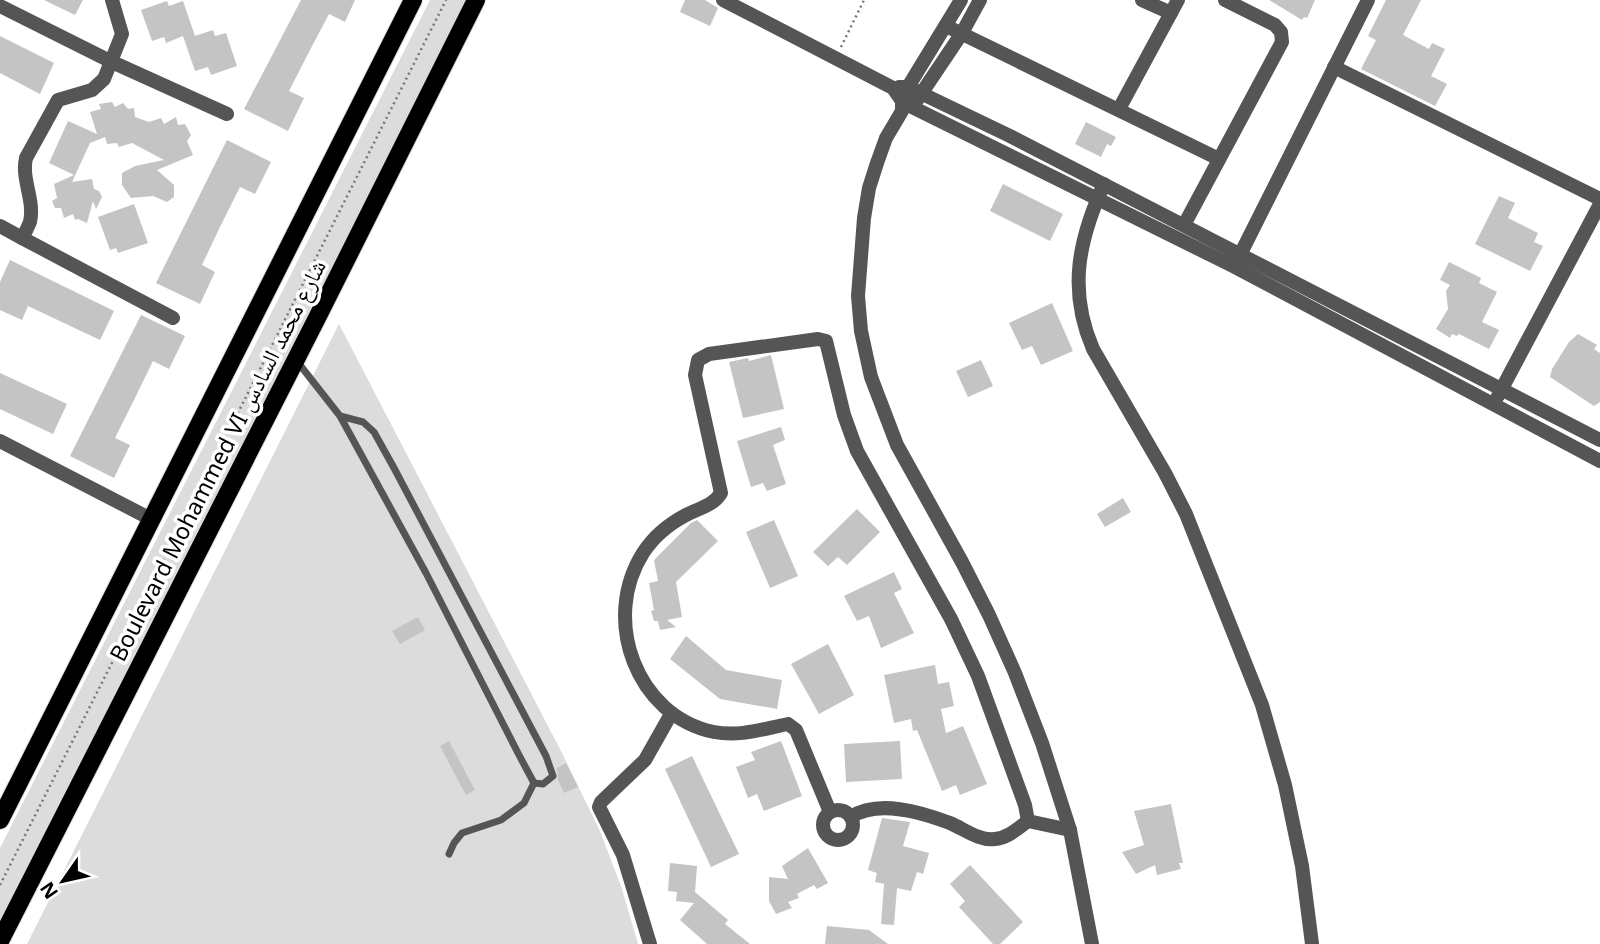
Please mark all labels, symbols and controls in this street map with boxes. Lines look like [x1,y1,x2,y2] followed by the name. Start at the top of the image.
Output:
[101,254,333,666] street label: Boulevard Mohammed VI شارع محمد السادس
[28,846,98,916] north arrow
[34,877,64,904] text: N

